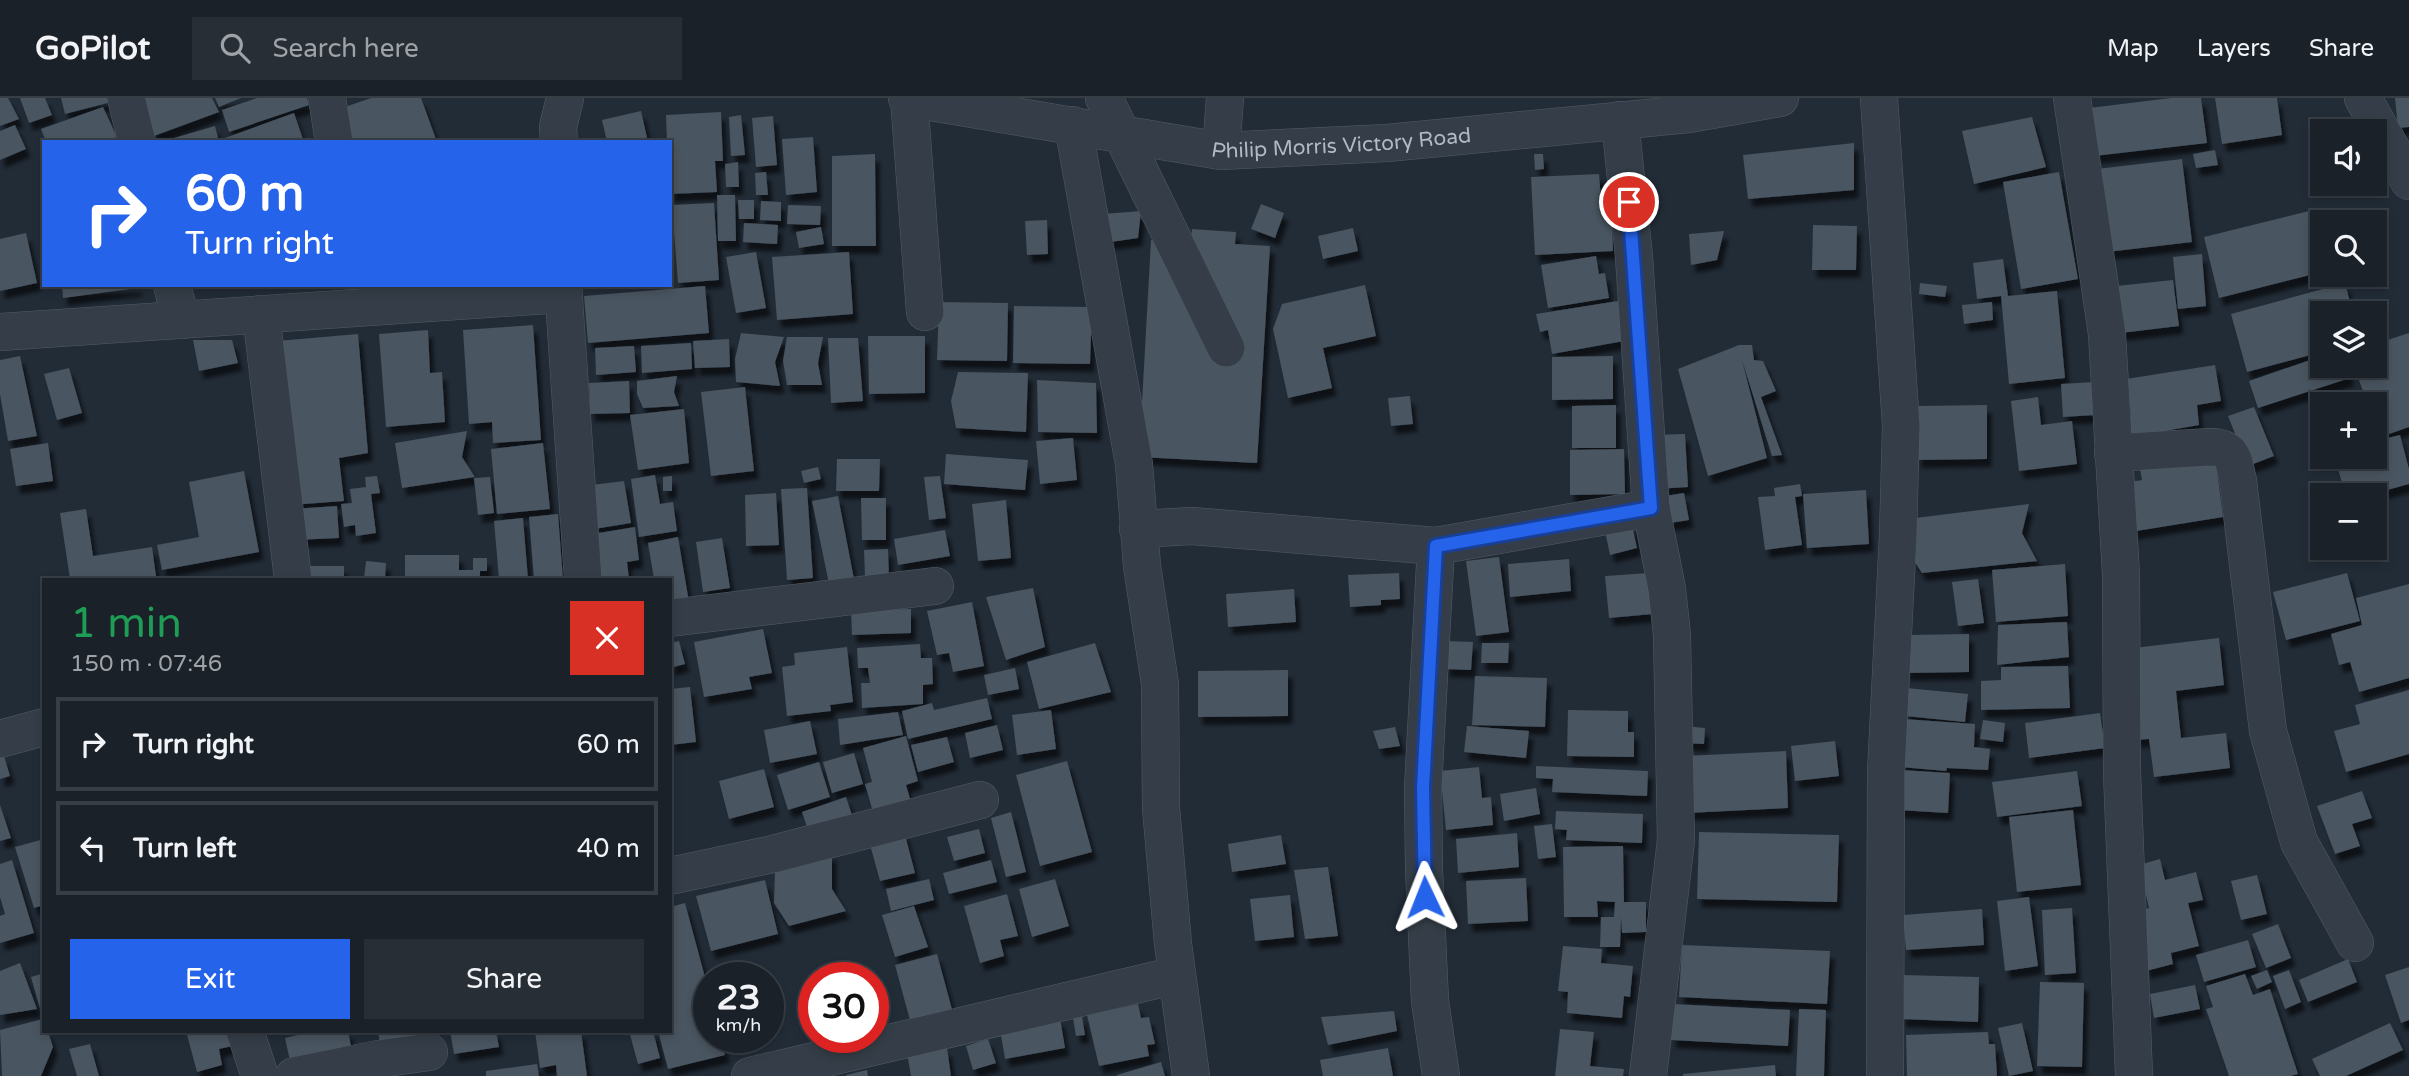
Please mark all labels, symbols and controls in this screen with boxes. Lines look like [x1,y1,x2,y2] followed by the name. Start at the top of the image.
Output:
[192,17,682,80] search box
[35,29,150,68] text: GoPilot
[216,29,254,67] icon: search
[272,33,419,64] text: Search here
[2107,34,2159,63] text: Map
[2197,34,2271,63] text: Layers
[2309,34,2374,63] text: Share
[2310,119,2387,560] map controls
[2310,119,2387,196] button: sound
[1210,123,1472,165] street label: Philip Morris Victory Road
[185,165,304,224] text: 60 m
[70,168,161,259] icon: right
[1599,172,1659,232] pin
[1610,183,1648,221] icon: arrive
[2310,210,2387,287] button: search
[185,225,334,263] text: Turn right
[2310,301,2387,378] button: layers
[2310,392,2387,469] button: +
[2310,483,2387,560] button: −
[70,598,182,649] text: 1 min
[570,601,644,675] button: close
[70,650,222,678] text: 150 m · 07:46
[74,725,112,763] icon: right
[133,729,254,760] text: Turn right
[577,729,640,760] text: 60 m
[74,829,112,867] icon: left
[133,833,236,864] text: Turn left
[577,833,640,864] text: 40 m
[1388,860,1462,934] position arrow
[70,939,350,1019] button: Exit
[364,939,644,1019] button: Share
[798,962,889,1053] speed limit sign: 30
[717,977,760,1019] text: 23
[716,1014,761,1036] text: km/h

